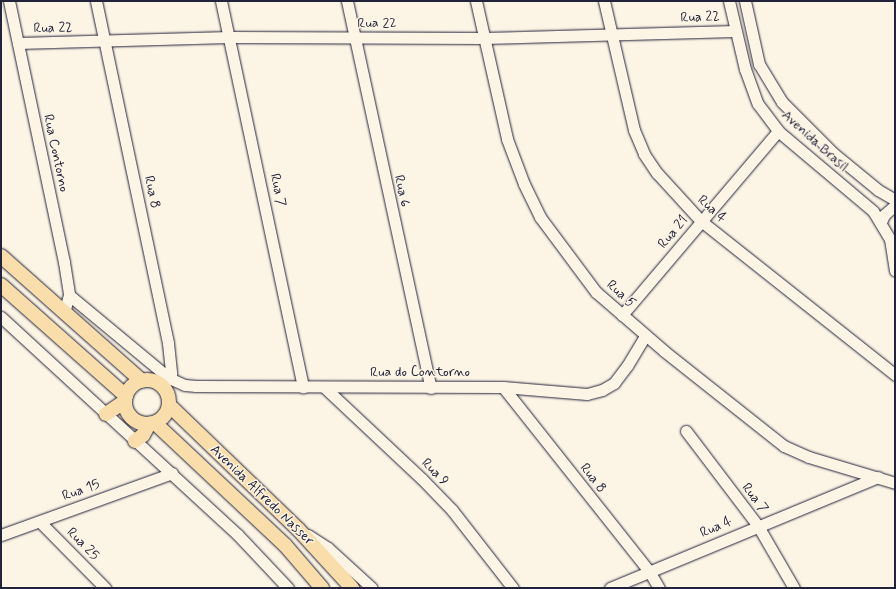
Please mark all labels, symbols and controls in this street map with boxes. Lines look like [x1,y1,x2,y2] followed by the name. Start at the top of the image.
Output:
[680,8,720,26] street label: Rua 22
[357,15,397,31] street label: Rua 22
[33,19,73,37] street label: Rua 22
[778,106,852,176] street label: Avenida Brasil
[40,113,72,193] street label: Rua Contorno
[266,172,290,208] street label: Rua 7
[390,173,414,209] street label: Rua 6
[140,174,164,210] street label: Rua 8
[694,192,730,226] street label: Rua 4
[654,212,692,252] street label: Rua 21
[603,276,639,312] street label: Rua 5
[373,364,467,380] street label: Rua do Contorno
[206,441,318,549] street label: Avenida Alfredo Nasser
[418,455,452,489] street label: Rua 9
[576,460,610,496] street label: Rua 8
[60,475,102,505] street label: Rua 15
[738,480,772,516] street label: Rua 7
[697,513,735,541] street label: Rua 4
[63,524,103,564] street label: Rua 25

